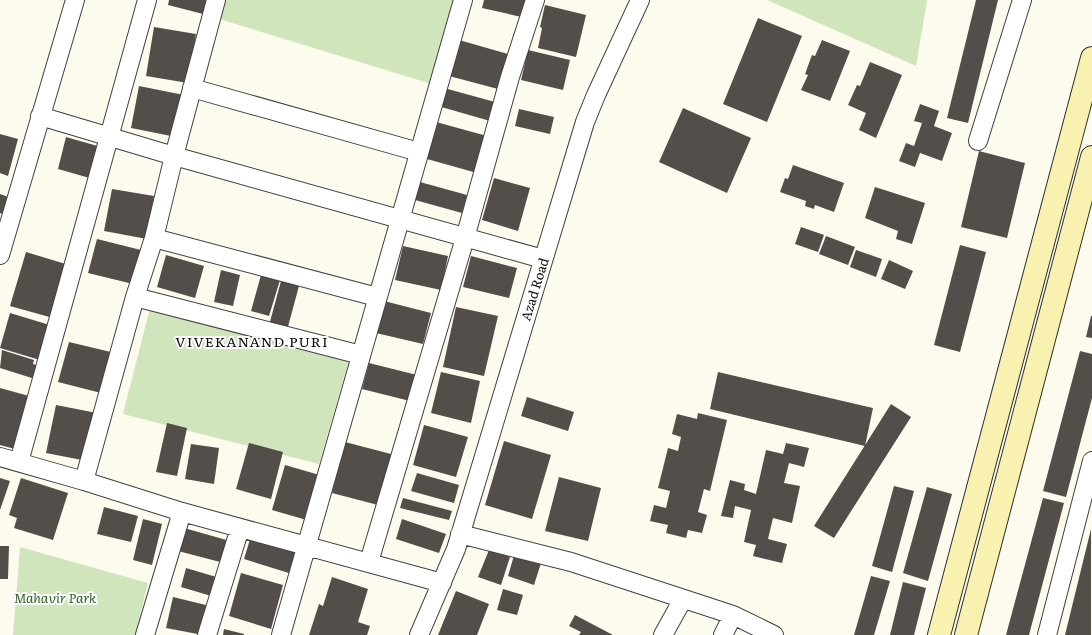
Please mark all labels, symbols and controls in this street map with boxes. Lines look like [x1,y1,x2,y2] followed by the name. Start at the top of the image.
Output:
[515,255,553,323] street label: Azad Road
[175,331,329,351] district label: VIVEKANAND PURI
[14,588,97,607] park label: Mahavir Park

